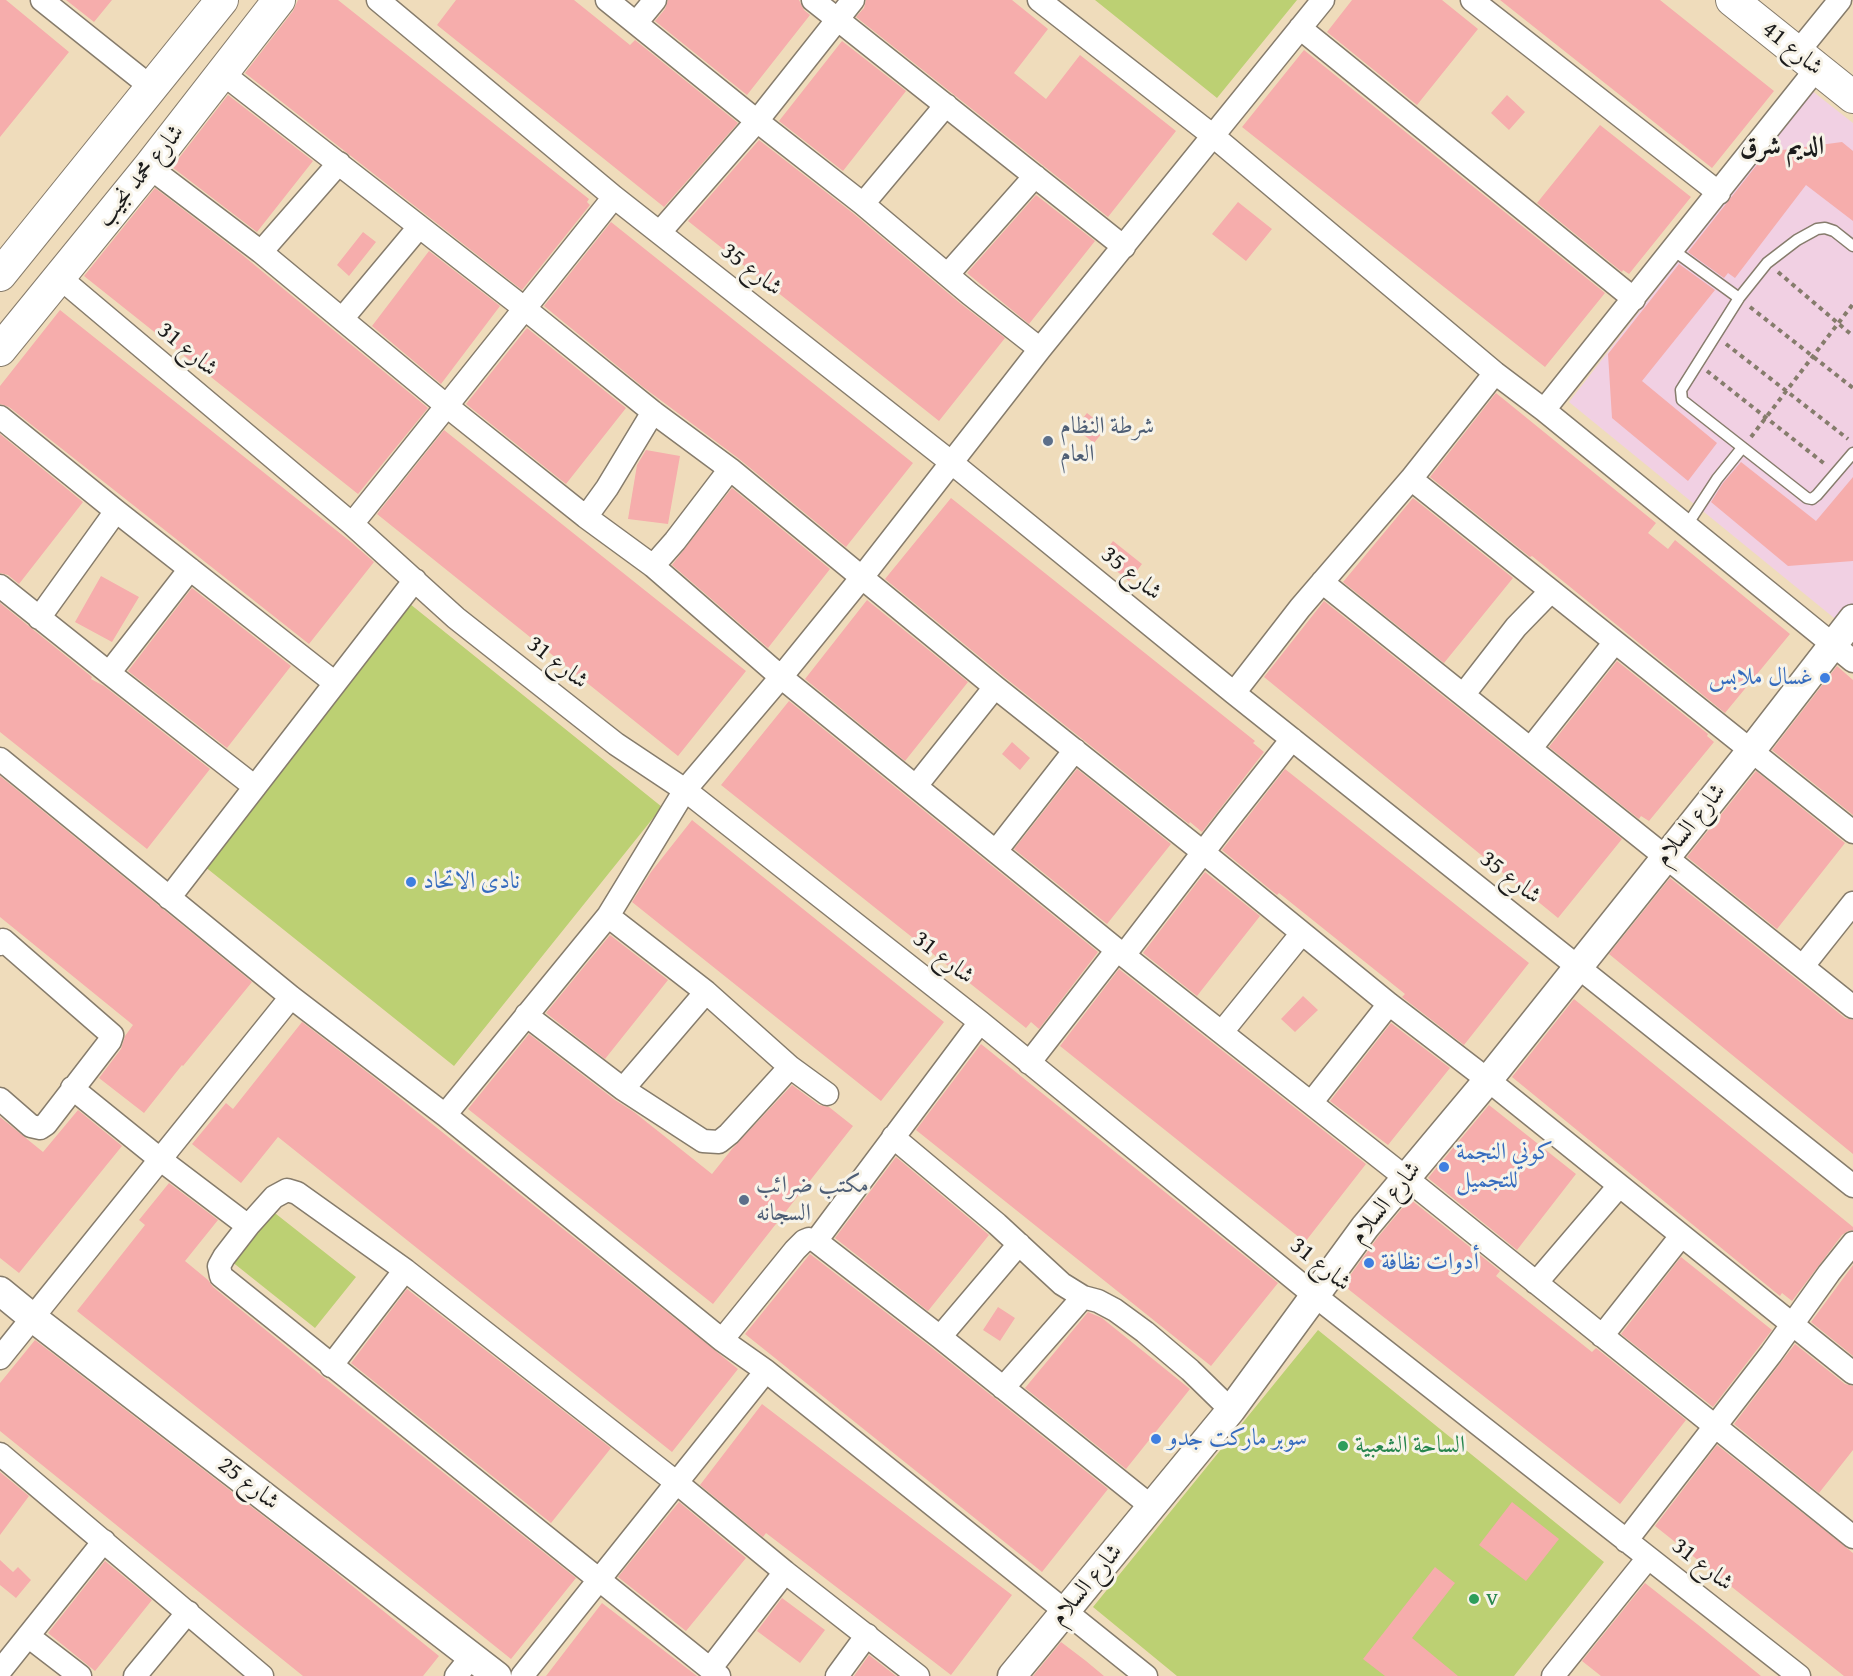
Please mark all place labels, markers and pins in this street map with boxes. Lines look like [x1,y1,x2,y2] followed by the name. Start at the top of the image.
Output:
[1060,413,1154,469] place label: شرطة النظام العام
[1041,434,1055,448] marker: شرطة النظام العام
[1708,664,1813,692] place label: غسال ملابس
[1818,671,1832,685] marker: غسال ملابس
[423,868,520,896] place label: نادى الاتحاد
[404,875,418,889] marker: نادى الاتحاد
[1456,1139,1553,1195] place label: كوني النجمة للتجميل
[1437,1160,1451,1174] marker: كوني النجمة للتجميل
[756,1172,869,1228] place label: مكتب ضرائب السجانه
[737,1193,751,1207] marker: مكتب ضرائب السجانه
[1381,1249,1479,1277] place label: أدوات نظافة
[1362,1256,1376,1270] marker: أدوات نظافة
[1168,1425,1307,1453] place label: سوبر ماركت جدو
[1149,1432,1163,1446] marker: سوبر ماركت جدو
[1355,1432,1465,1460] place label: الساحة الشعبية
[1336,1439,1350,1453] marker: الساحة الشعبية
[1486,1585,1498,1613] place label: v
[1467,1592,1481,1606] marker: v

